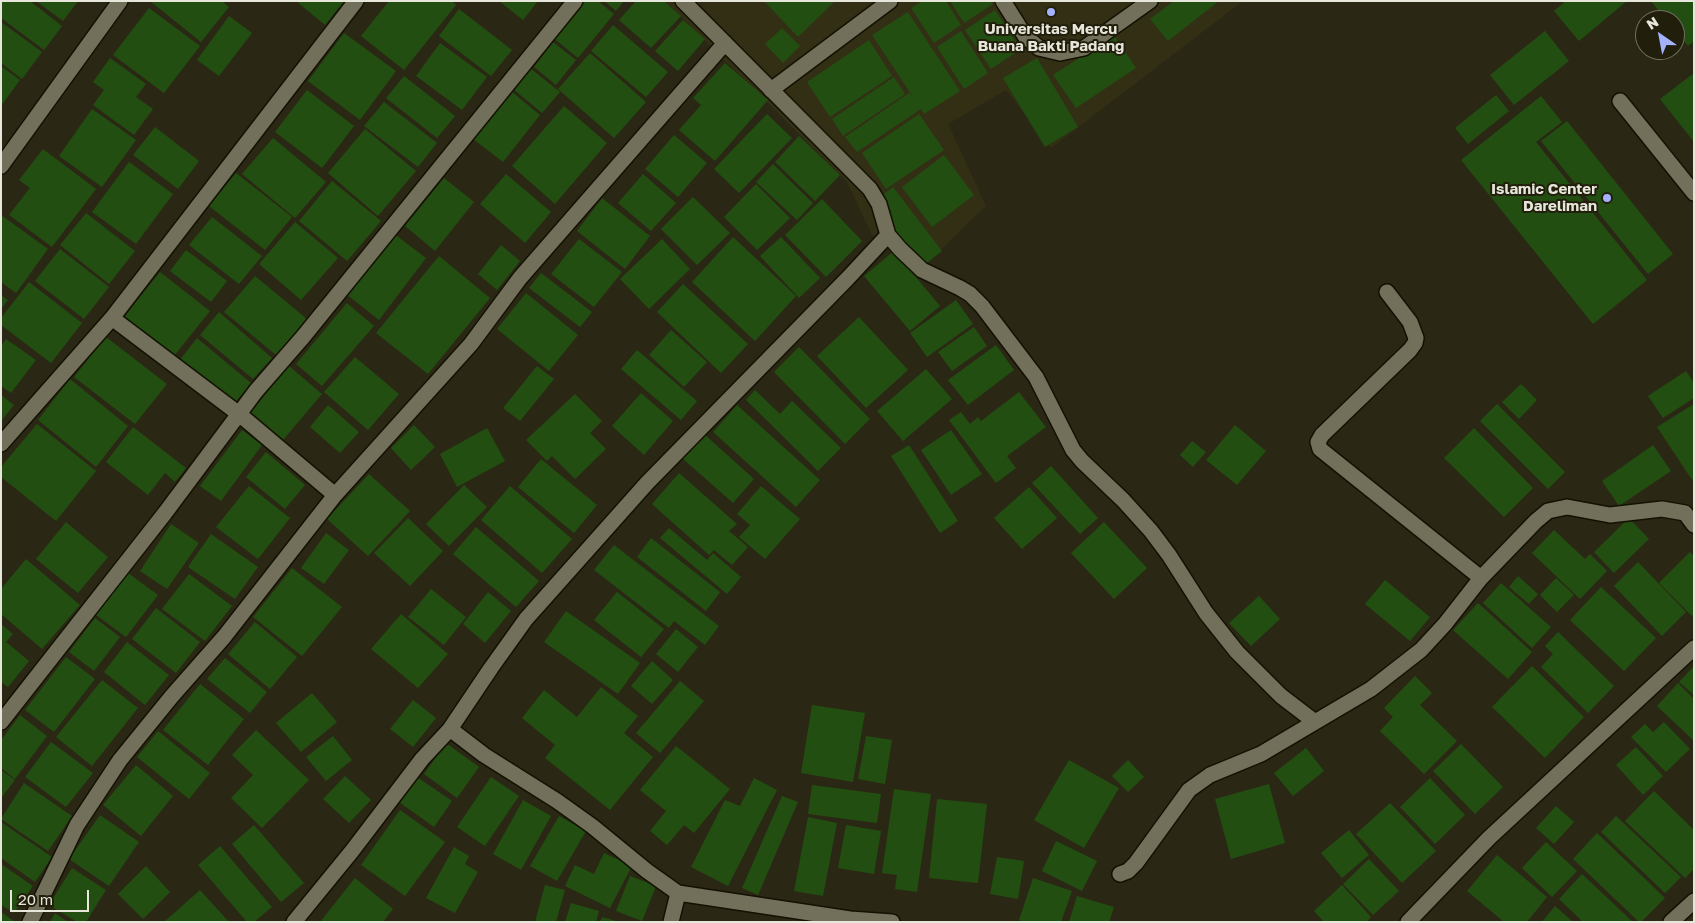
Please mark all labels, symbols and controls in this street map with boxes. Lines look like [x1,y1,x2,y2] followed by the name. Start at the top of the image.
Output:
[1045,6,1057,18] marker: Universitas Mercu Buana Bakti Padang
[1635,10,1685,60] north arrow
[1643,13,1661,33] text: N
[978,20,1124,55] place label: Universitas Mercu Buana Bakti Padang
[1491,180,1597,215] place label: Islamic Center Dareliman
[1601,192,1613,204] marker: Islamic Center Dareliman
[12,880,91,912] scale bar
[18,890,53,908] text: 20 m

